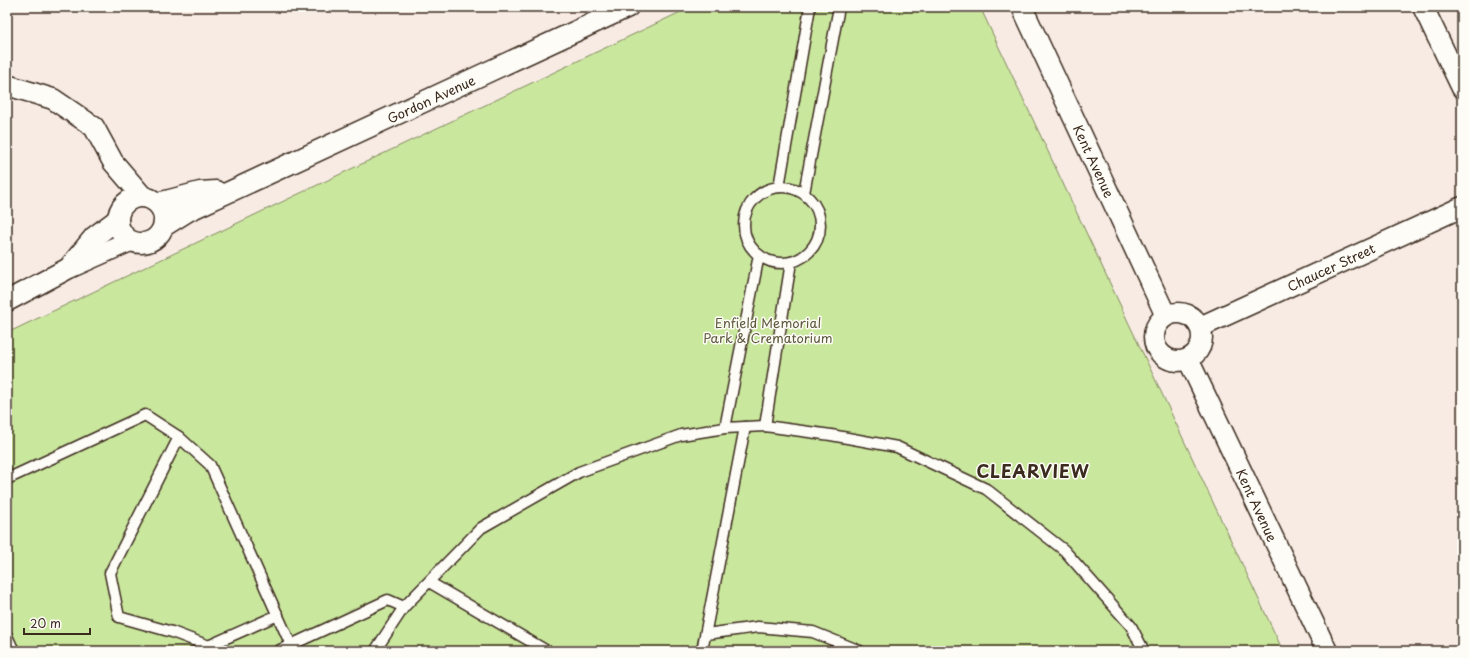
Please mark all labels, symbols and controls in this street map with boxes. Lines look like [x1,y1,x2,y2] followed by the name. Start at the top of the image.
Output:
[384,70,478,128] street label: Gordon Avenue
[1069,121,1119,201] street label: Kent Avenue
[1284,238,1378,296] street label: Chaucer Street
[703,313,833,347] park label: Enfield Memorial Park & Crematorium
[976,458,1090,484] district label: CLEARVIEW
[1232,465,1282,545] street label: Kent Avenue
[24,610,90,636] scale bar
[30,614,61,632] text: 20 m

